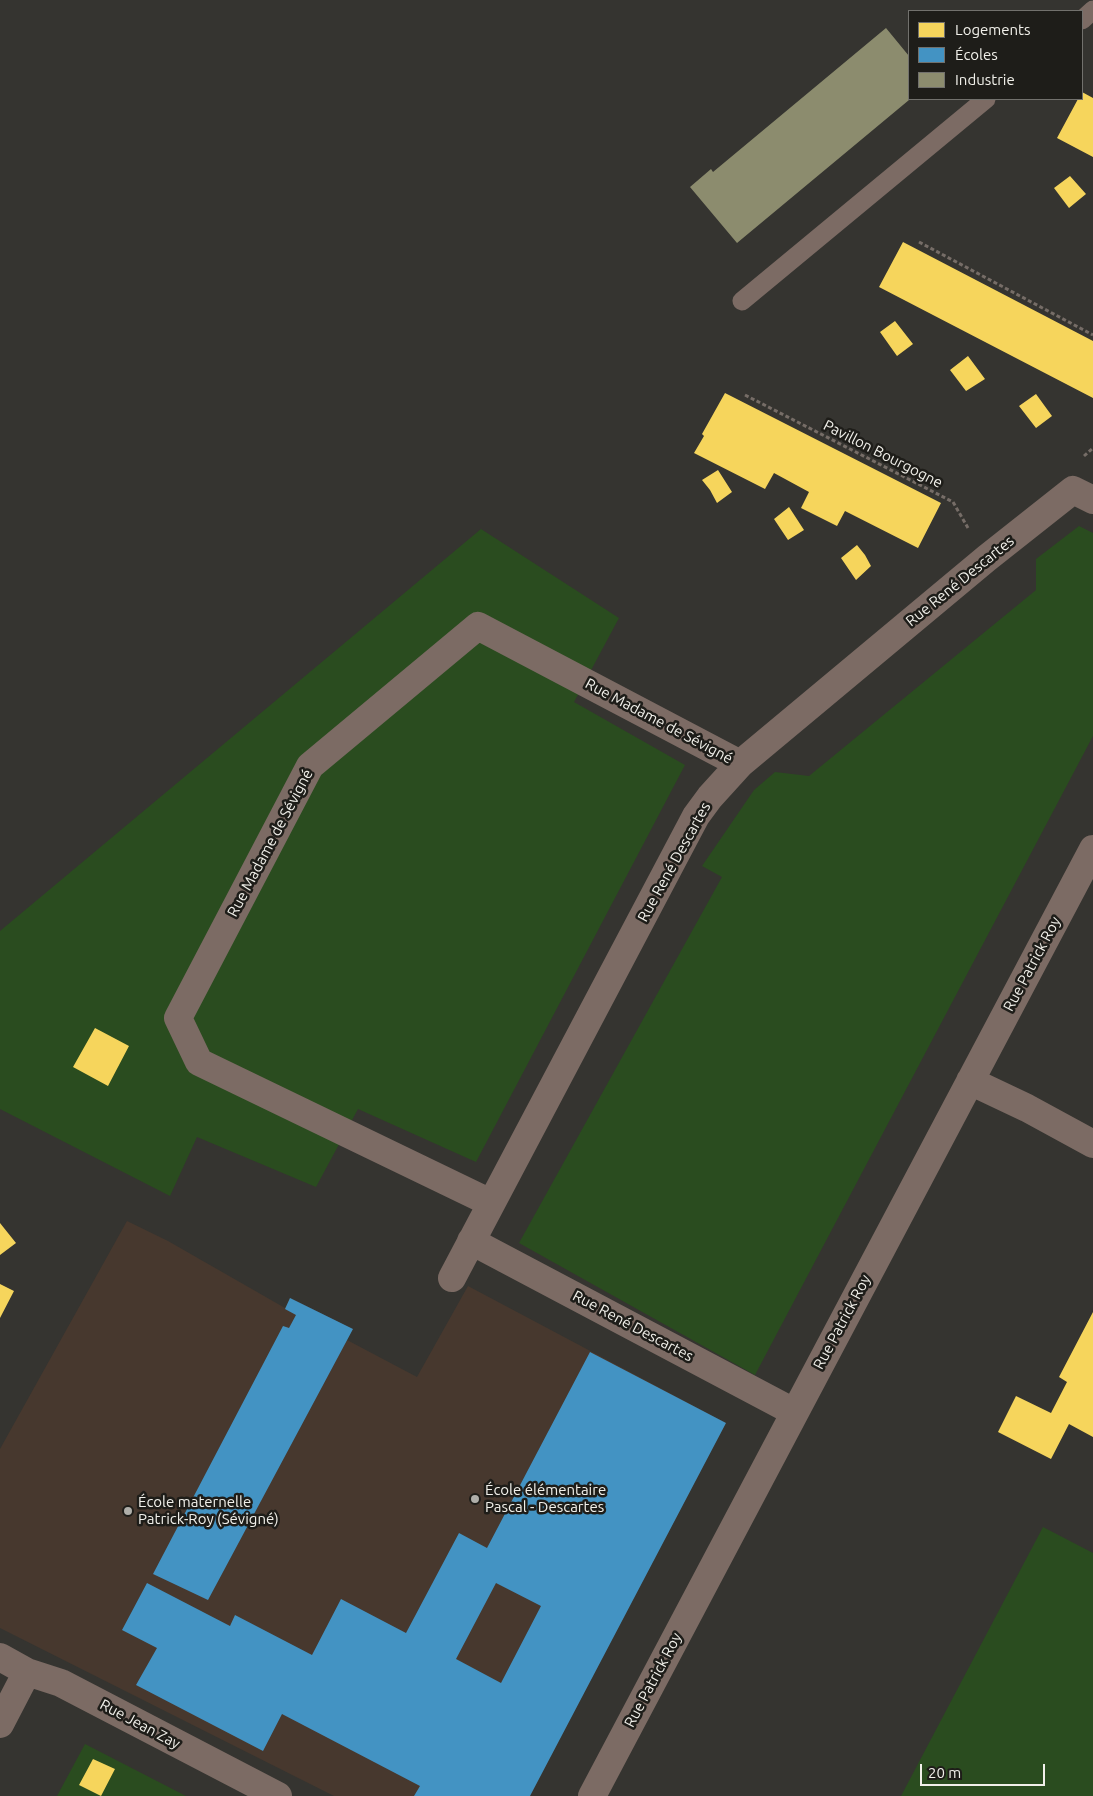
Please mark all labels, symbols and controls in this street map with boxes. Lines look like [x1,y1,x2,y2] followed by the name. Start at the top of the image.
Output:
[908,10,1083,100] legend
[955,21,1031,38] text: Logements
[955,46,998,63] text: Écoles
[955,71,1015,88] text: Industrie
[820,416,946,492] street label: Pavillon Bourgogne
[902,532,1018,630] street label: Rue René Descartes
[582,674,736,768] street label: Rue Madame de Sévigné
[223,766,317,920] street label: Rue Madame de Sévigné
[634,799,714,925] street label: Rue René Descartes
[999,914,1065,1014] street label: Rue Patrick Roy
[809,1272,875,1372] street label: Rue Patrick Roy
[570,1287,696,1365] street label: Rue René Descartes
[485,1481,606,1516] place label: École élémentaire Pascal - Descartes
[138,1493,279,1528] place label: École maternelle Patrick-Roy (Sévigné)
[469,1493,481,1505] marker: École élémentaire Pascal - Descartes
[122,1505,134,1517] marker: École maternelle Patrick-Roy (Sévigné)
[620,1630,686,1730] street label: Rue Patrick Roy
[97,1695,183,1753] street label: Rue Jean Zay
[923,1754,1048,1786] scale bar
[928,1764,961,1781] text: 20 m

